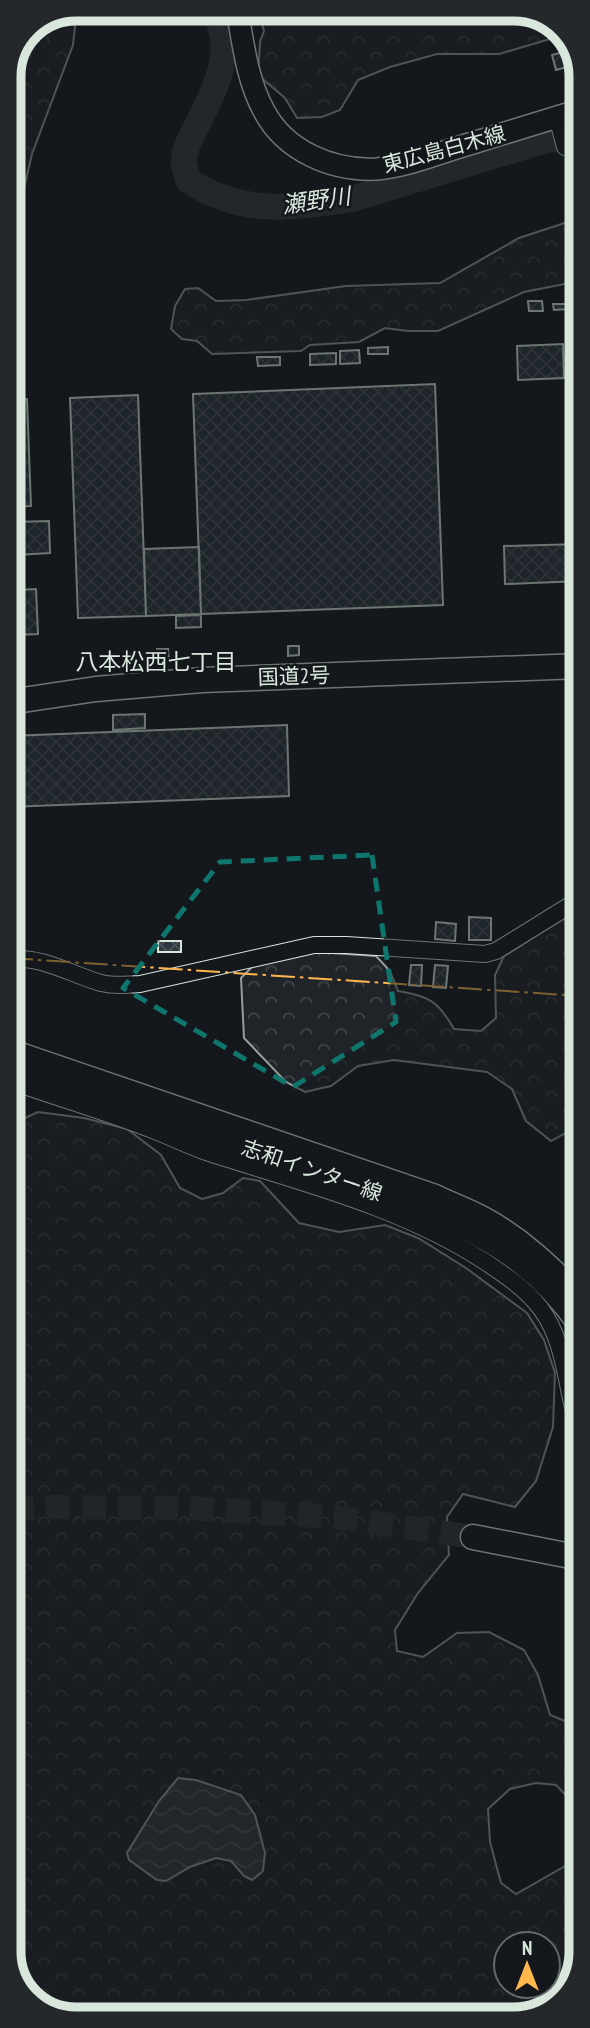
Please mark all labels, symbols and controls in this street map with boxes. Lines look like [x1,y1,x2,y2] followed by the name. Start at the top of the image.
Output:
[380,120,508,178] street label: 東広島白木線
[280,180,355,219] water label: 瀬野川
[76,647,237,676] district label: 八本松西七丁目
[257,661,331,691] street label: 国道2号
[238,1133,386,1207] street label: 志和インター線
[492,1930,562,2000] north arrow
[522,1936,532,1960] text: N

